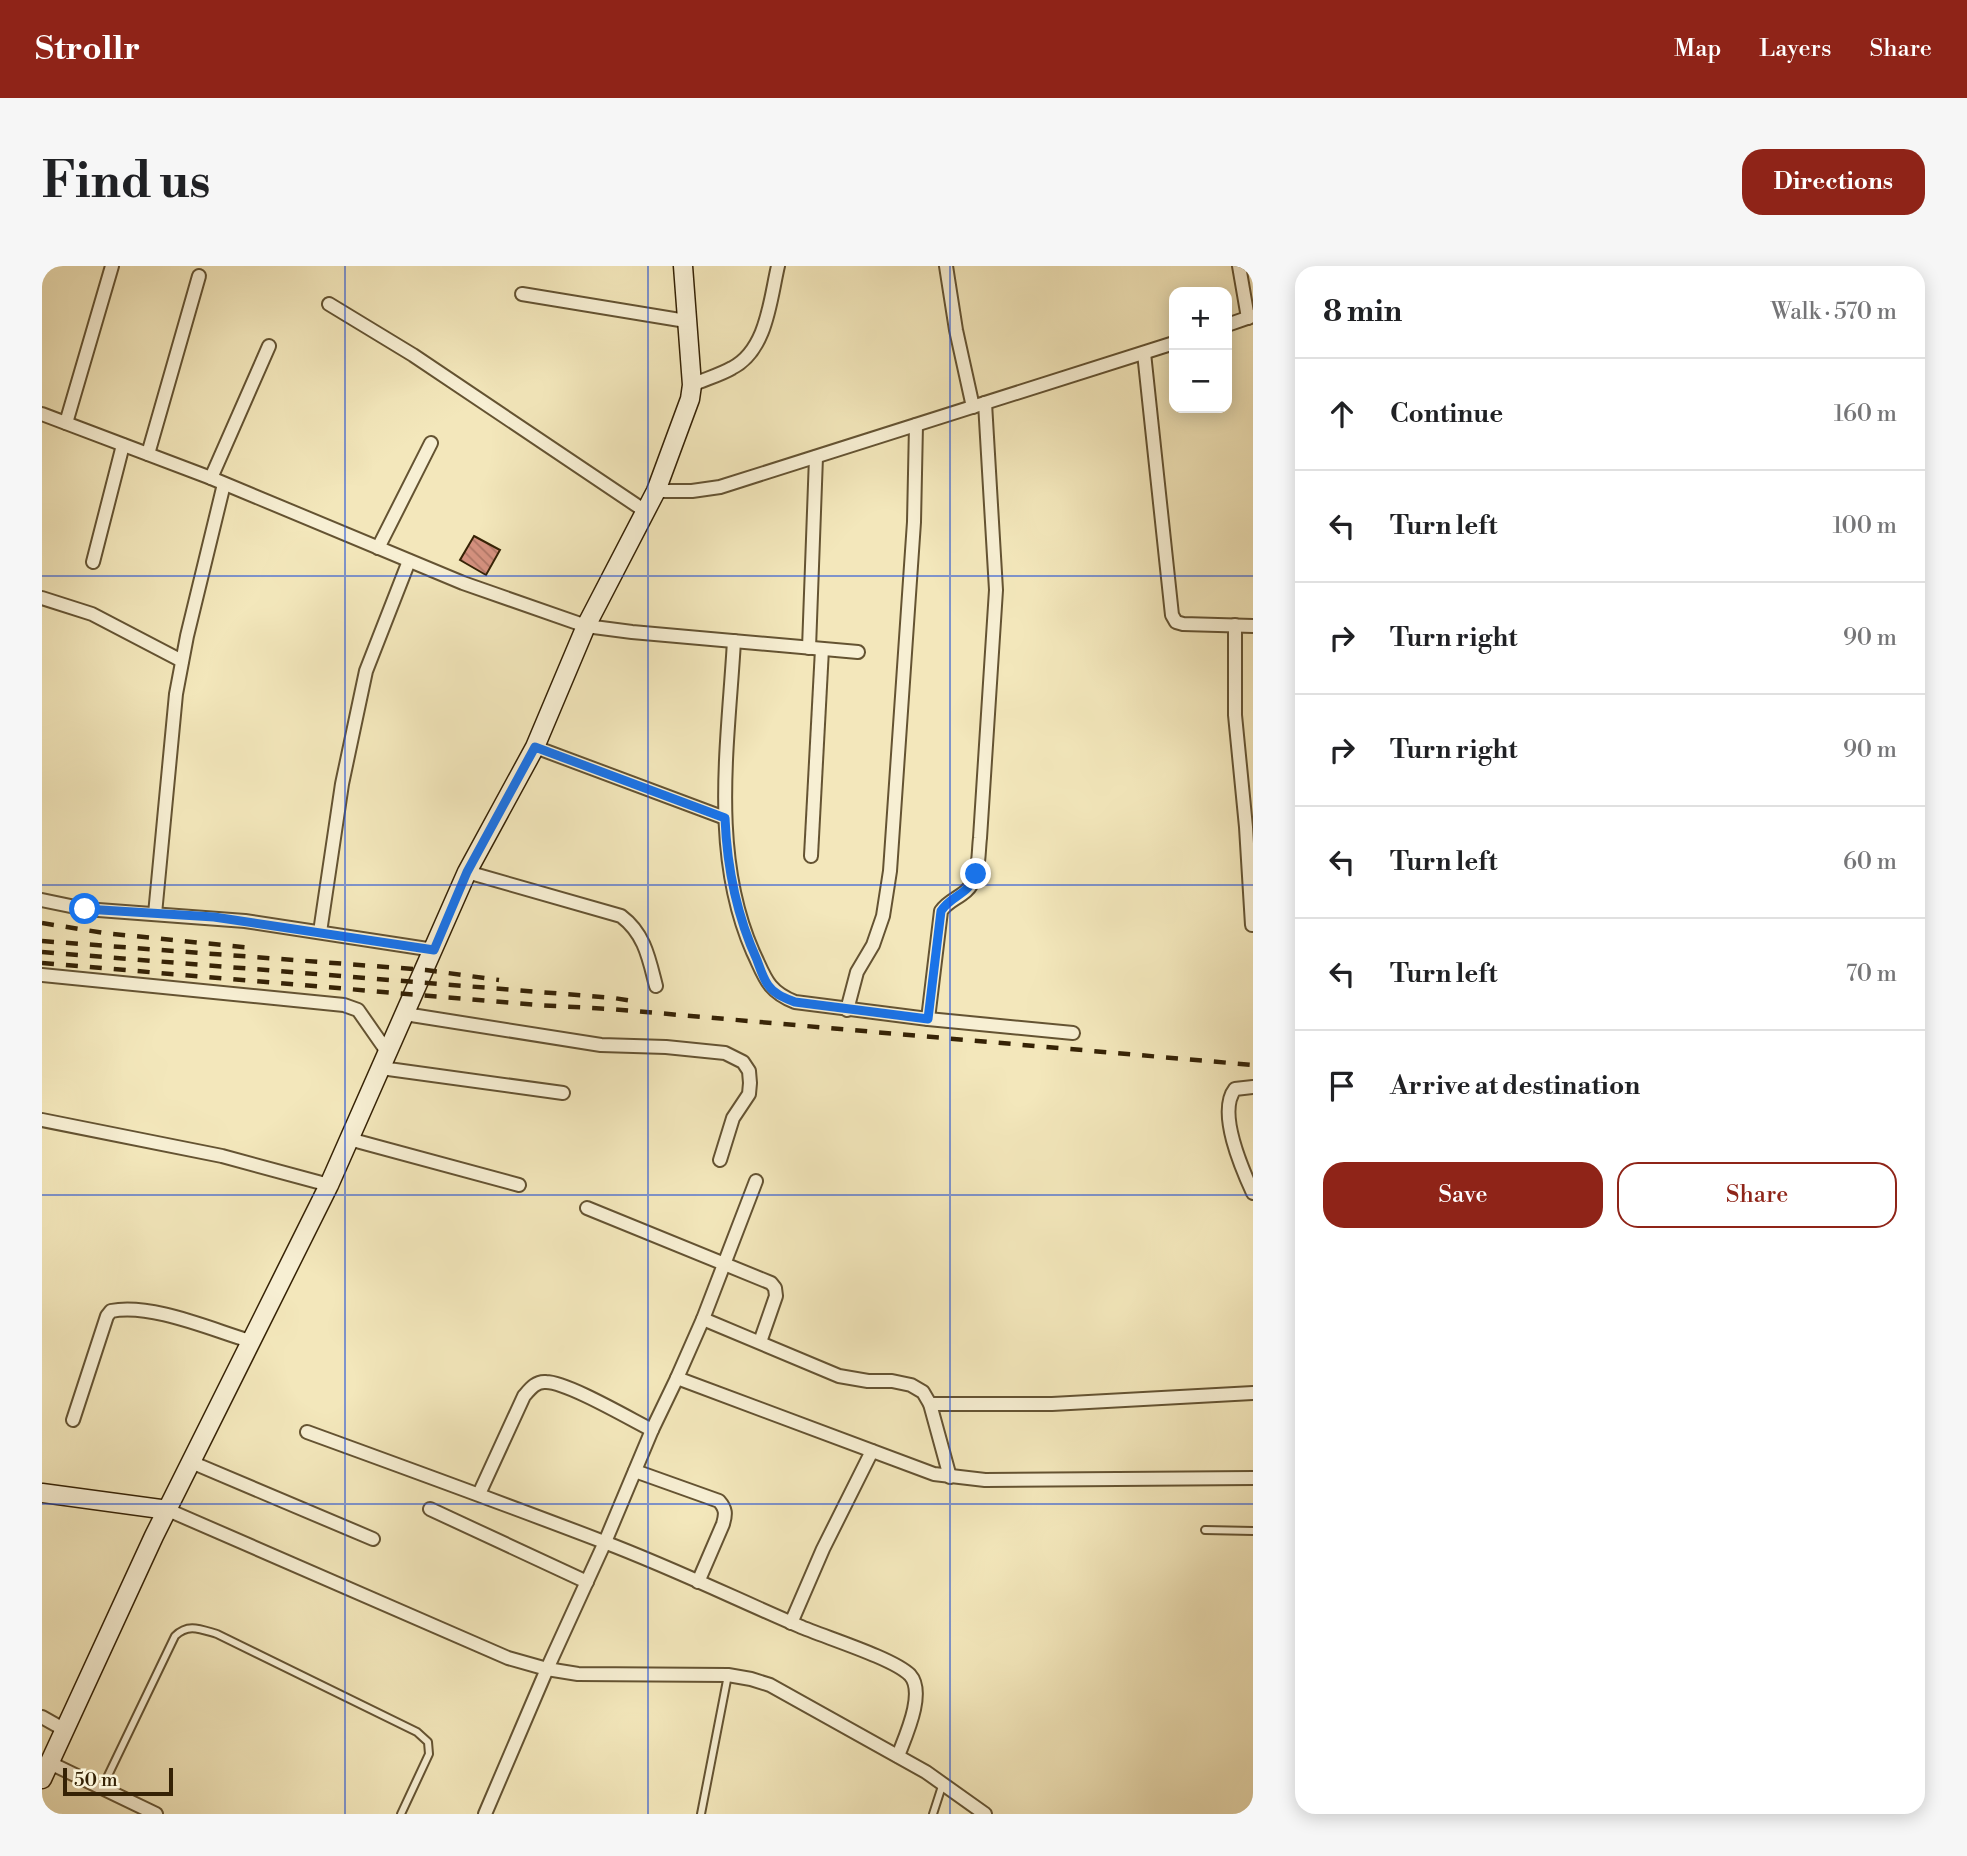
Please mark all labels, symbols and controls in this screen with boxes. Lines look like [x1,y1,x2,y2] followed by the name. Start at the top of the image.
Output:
[35,29,140,70] text: Strollr
[1674,34,1721,64] text: Map
[1759,34,1831,64] text: Layers
[1869,34,1932,64] text: Share
[1742,149,1925,215] button: Directions
[42,152,211,213] text: Find us
[1169,287,1232,413] map controls
[1169,287,1232,350] button: +
[1323,293,1402,331] text: 8 min
[1771,298,1897,326] text: Walk · 570 m
[1169,350,1232,413] button: −
[1323,395,1361,433] icon: ahead
[1390,398,1503,430] text: Continue
[1834,400,1897,428] text: 160 m
[1323,507,1361,545] icon: left
[1390,510,1498,542] text: Turn left
[1832,512,1897,540] text: 100 m
[1323,619,1361,657] icon: right
[1390,622,1518,654] text: Turn right
[1843,624,1897,652] text: 90 m
[1323,731,1361,769] icon: right
[1390,734,1518,766] text: Turn right
[1843,736,1897,764] text: 90 m
[1323,843,1361,881] icon: left
[1390,846,1498,878] text: Turn left
[1843,848,1897,876] text: 60 m
[960,858,991,889] route end
[69,893,100,924] route start
[1323,955,1361,993] icon: left
[1390,958,1498,990] text: Turn left
[1846,960,1897,988] text: 70 m
[1323,1067,1361,1105] icon: arrive
[1390,1070,1640,1102] text: Arrive at destination
[1323,1162,1603,1228] button: Save
[1617,1162,1897,1228] button: Share
[63,1765,173,1797] scale bar
[74,1768,118,1792] text: 50 m

